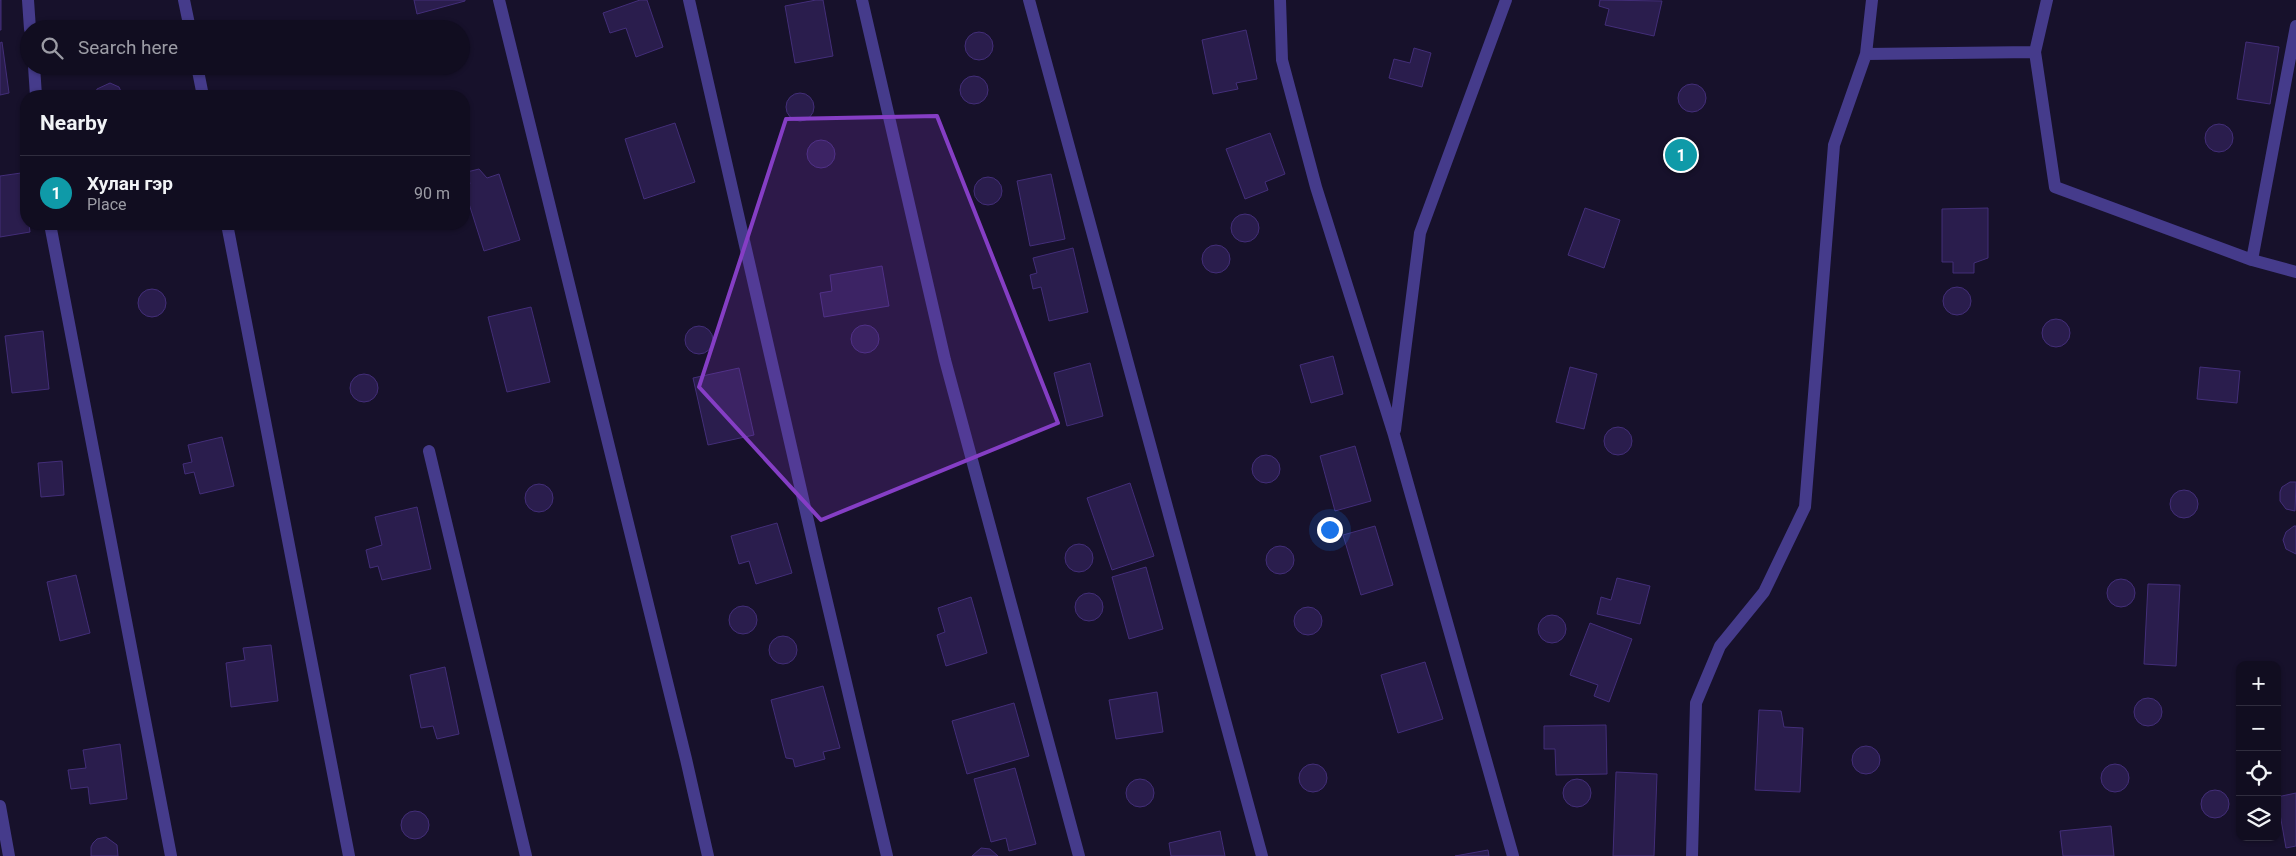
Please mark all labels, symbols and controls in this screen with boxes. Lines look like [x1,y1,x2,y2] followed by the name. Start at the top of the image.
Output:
[20,20,470,75] search box
[38,34,66,62] icon: search
[78,36,178,59] text: Search here
[40,111,107,135] text: Nearby
[1665,136,1697,174] pin: 1
[87,172,173,195] text: Хулан гэр
[51,184,61,203] text: 1
[414,184,450,203] text: 90 m
[87,195,127,214] text: Place
[1317,517,1343,543] your location
[2236,661,2281,841] map controls
[2236,661,2281,706] button: +
[2236,706,2281,751] button: −
[2236,751,2281,796] button: locate
[2236,796,2281,841] button: layers

